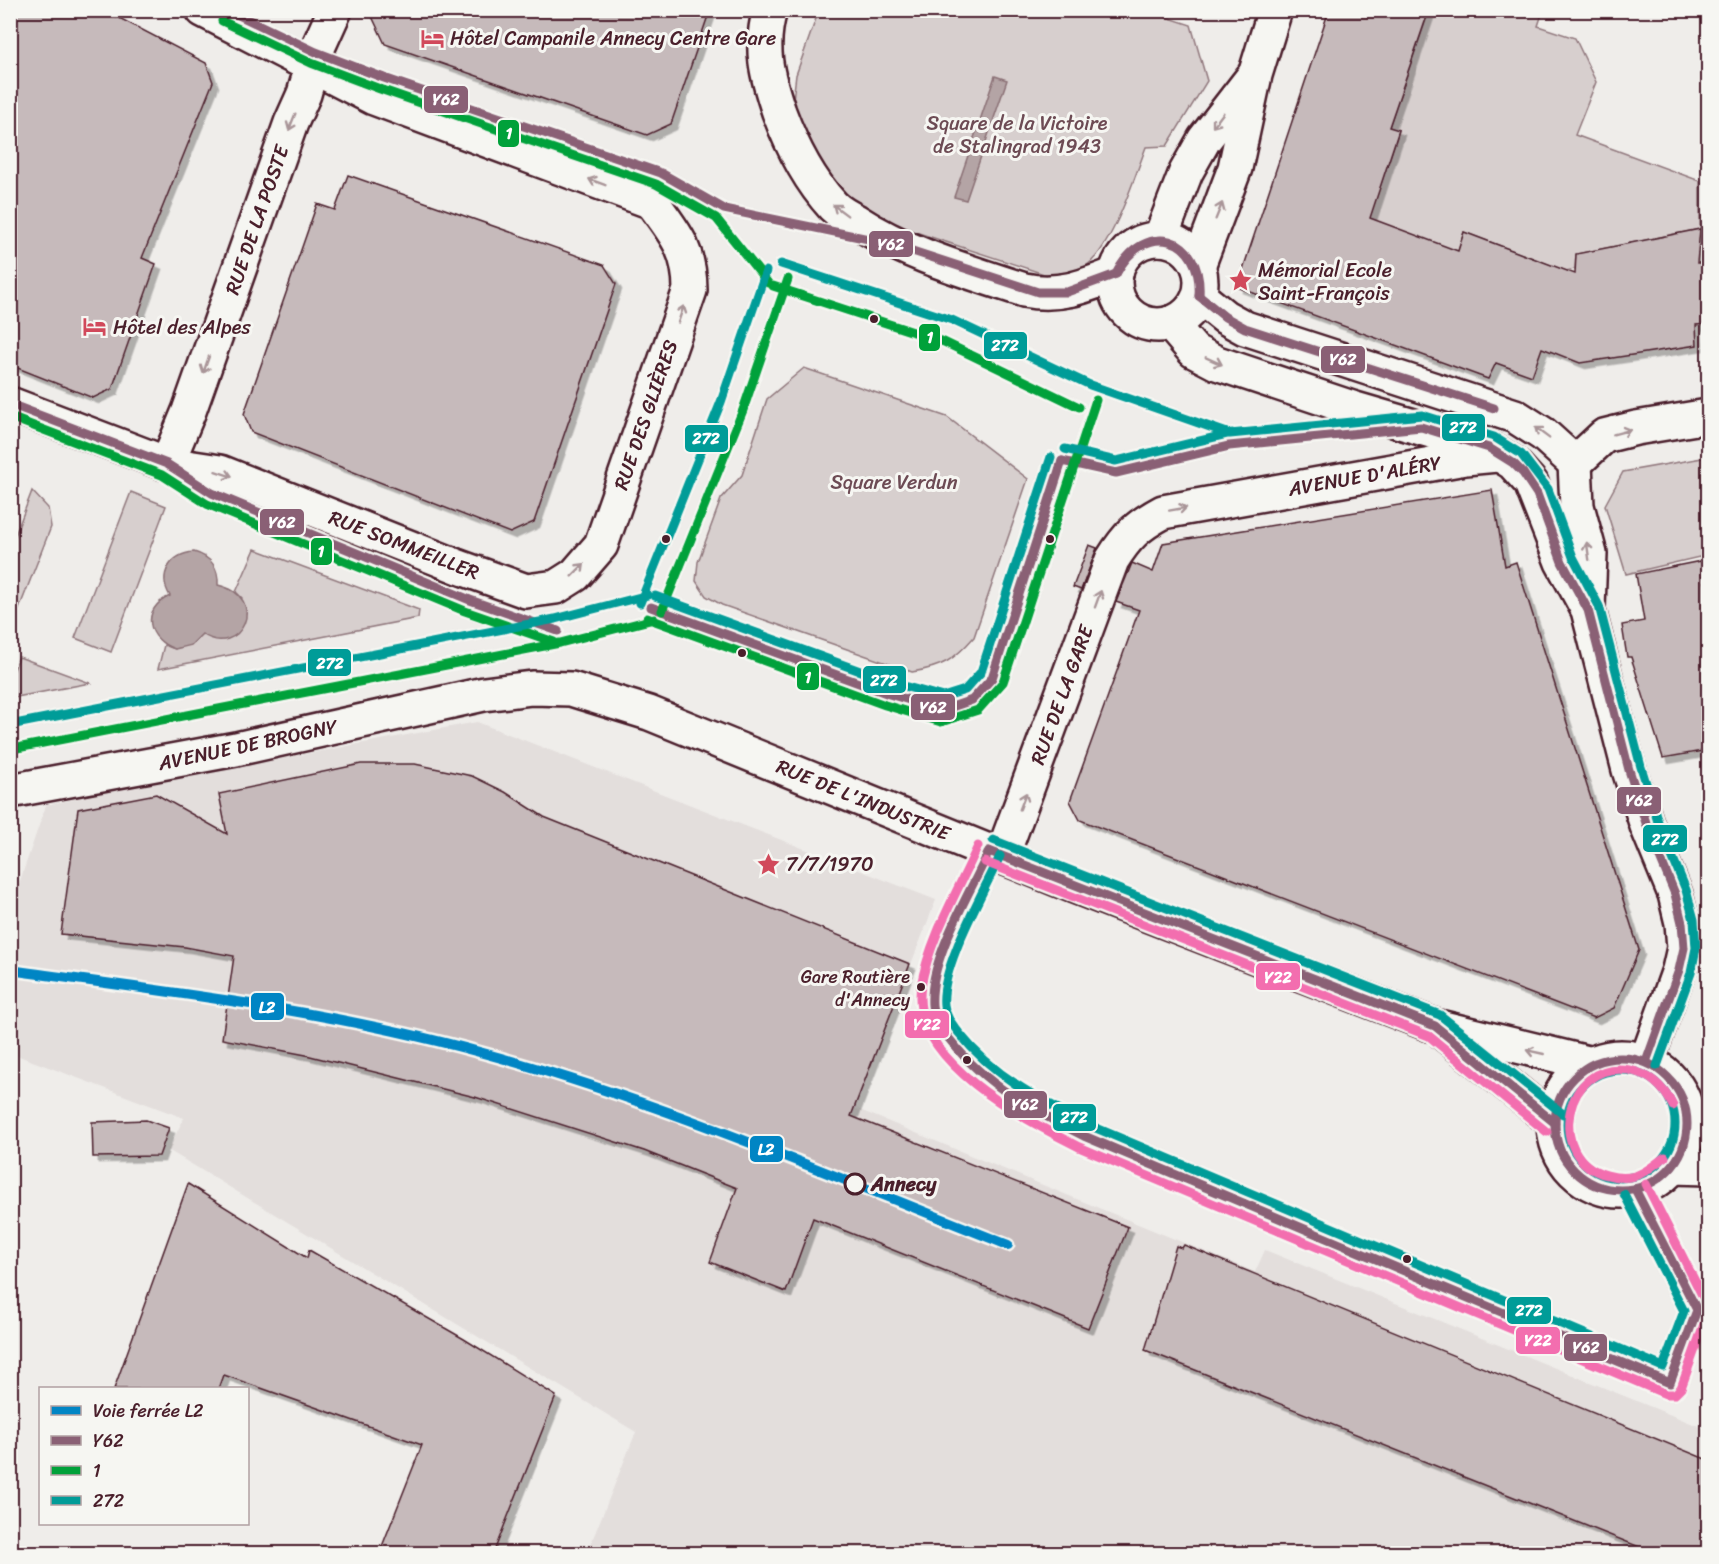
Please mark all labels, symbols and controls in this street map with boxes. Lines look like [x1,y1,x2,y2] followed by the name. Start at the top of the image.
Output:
[450,21,776,56] place label: Hôtel Campanile Annecy Centre Gare
[419,25,445,51] hotel icon: Hôtel Campanile Annecy Centre Gare
[423,85,469,114] line badge: Y62
[432,85,460,114] text: Y62
[927,106,1108,164] park label: Square de la Victoire de Stalingrad 1943
[1212,111,1225,127] one-way arrow
[286,112,297,131] one-way arrow
[497,119,520,148] line badge: 1
[506,119,513,148] text: 1
[215,139,300,300] street label: RUE DE LA POSTE
[588,175,607,186] one-way arrow
[1215,203,1226,221] one-way arrow
[832,204,848,217] one-way arrow
[868,230,914,258] line badge: Y62
[877,230,905,259] text: Y62
[1258,253,1392,311] place label: Mémorial Ecole Saint-François
[1227,268,1253,294] place icon: Mémorial Ecole Saint-François
[677,305,688,324] one-way arrow
[113,310,251,345] place label: Hôtel des Alpes
[868,313,880,325] unlabelled marker
[82,314,108,340] hotel icon: Hôtel des Alpes
[918,323,941,352] line badge: 1
[927,323,934,352] text: 1
[983,331,1028,360] line badge: 272
[990,331,1020,360] text: 272
[604,335,688,495] street label: RUE DES GLIÈRES
[1320,345,1366,374] line badge: Y62
[1329,345,1357,374] text: Y62
[199,355,210,374] one-way arrow
[1204,355,1222,367] one-way arrow
[1441,413,1486,442] line badge: 272
[1448,413,1478,442] text: 272
[684,424,729,453] line badge: 272
[691,424,721,453] text: 272
[1612,425,1631,437] one-way arrow
[1534,427,1550,440] one-way arrow
[1285,445,1445,507] street label: AVENUE D'ALÉRY
[831,465,958,500] park label: Square Verdun
[214,470,233,481] one-way arrow
[324,500,484,590] street label: RUE SOMMEILLER
[1168,504,1188,515] one-way arrow
[259,508,305,536] line badge: Y62
[268,508,296,537] text: Y62
[660,533,672,545] unlabelled marker
[1044,533,1056,545] unlabelled marker
[310,537,333,566] line badge: 1
[318,537,325,566] text: 1
[1583,542,1594,562] one-way arrow
[571,563,586,578] one-way arrow
[1093,590,1104,608] one-way arrow
[1021,619,1104,770] street label: RUE DE LA GARE
[736,647,748,659] unlabelled marker
[307,648,352,677] line badge: 272
[315,649,345,678] text: 272
[796,662,820,691] line badge: 1
[805,663,812,692] text: 1
[862,665,907,694] line badge: 272
[869,666,899,695] text: 272
[910,693,956,721] line badge: Y62
[919,693,947,722] text: Y62
[154,709,342,781] street label: AVENUE DE BROGNY
[771,749,957,852] street label: RUE DE L'INDUSTRIE
[1616,786,1662,815] line badge: Y62
[1625,786,1653,815] text: Y62
[1018,792,1029,811] one-way arrow
[1642,824,1688,853] line badge: 272
[1650,825,1680,854] text: 272
[786,847,874,882] place label: 7/7/1970
[755,851,781,877] place icon: 7/7/1970
[801,961,911,1016] place label: Gare Routière d'Annecy
[1255,962,1301,991] line badge: Y22
[1264,963,1292,992] text: Y22
[915,981,927,993] marker: Gare Routière d'Annecy
[250,992,285,1021] line badge: L2
[259,993,276,1022] text: L2
[904,1010,950,1039] line badge: Y22
[913,1010,941,1039] text: Y22
[1525,1045,1544,1057] one-way arrow
[961,1054,973,1066] unlabelled marker
[1003,1090,1048,1119] line badge: Y62
[1011,1090,1039,1119] text: Y62
[1052,1103,1097,1132] line badge: 272
[1059,1103,1089,1132] text: 272
[749,1135,784,1163] line badge: L2
[758,1135,775,1164] text: L2
[870,1167,937,1202] place label: Annecy
[844,1173,866,1195] marker: Annecy
[1401,1253,1413,1265] unlabelled marker
[1506,1296,1552,1325] line badge: 272
[1514,1296,1544,1325] text: 272
[1515,1326,1561,1355] line badge: Y22
[1524,1326,1552,1355] text: Y22
[1563,1333,1608,1362] line badge: Y62
[1572,1333,1600,1362] text: Y62
[39,1387,249,1525] legend
[93,1395,204,1427] text: Voie ferrée L2
[93,1425,124,1457] text: Y62
[93,1455,101,1487] text: 1
[93,1485,124,1517] text: 272

